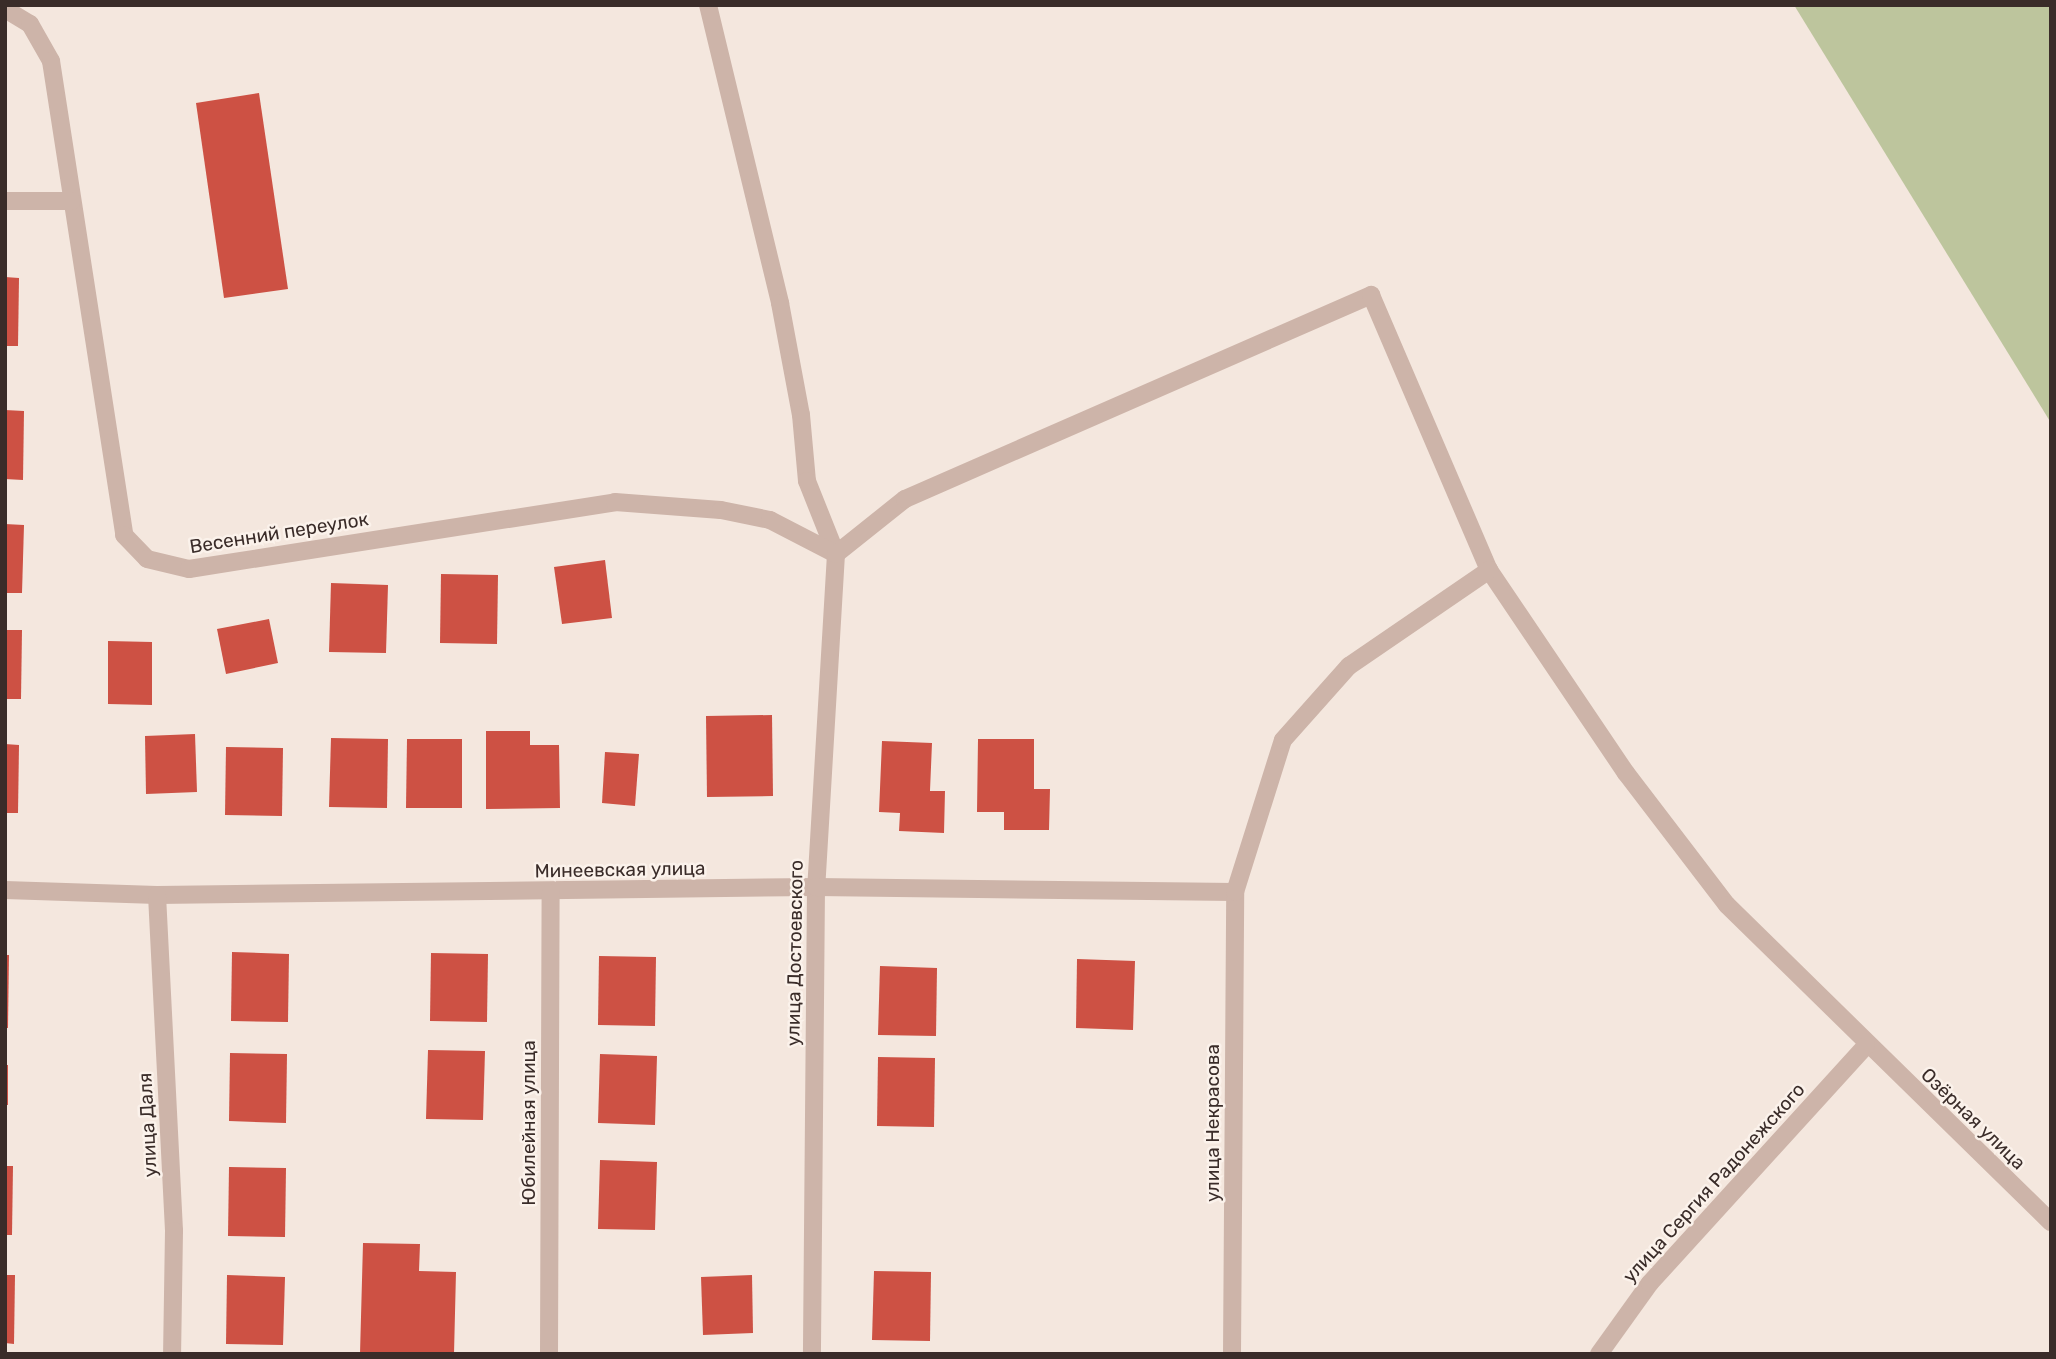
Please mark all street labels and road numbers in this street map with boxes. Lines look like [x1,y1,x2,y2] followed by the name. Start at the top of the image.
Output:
[188,508,370,558] street label: Весенний переулок
[534,857,706,883] street label: Минеевская улица
[782,860,808,1046] street label: улица Достоевского
[518,1040,540,1206] street label: Юбилейная улица
[1202,1044,1224,1202] street label: улица Некрасова
[1916,1063,2030,1175] street label: Озёрная улица
[134,1072,162,1178] street label: улица Даля
[1618,1078,1810,1288] street label: улица Сергия Радонежского

